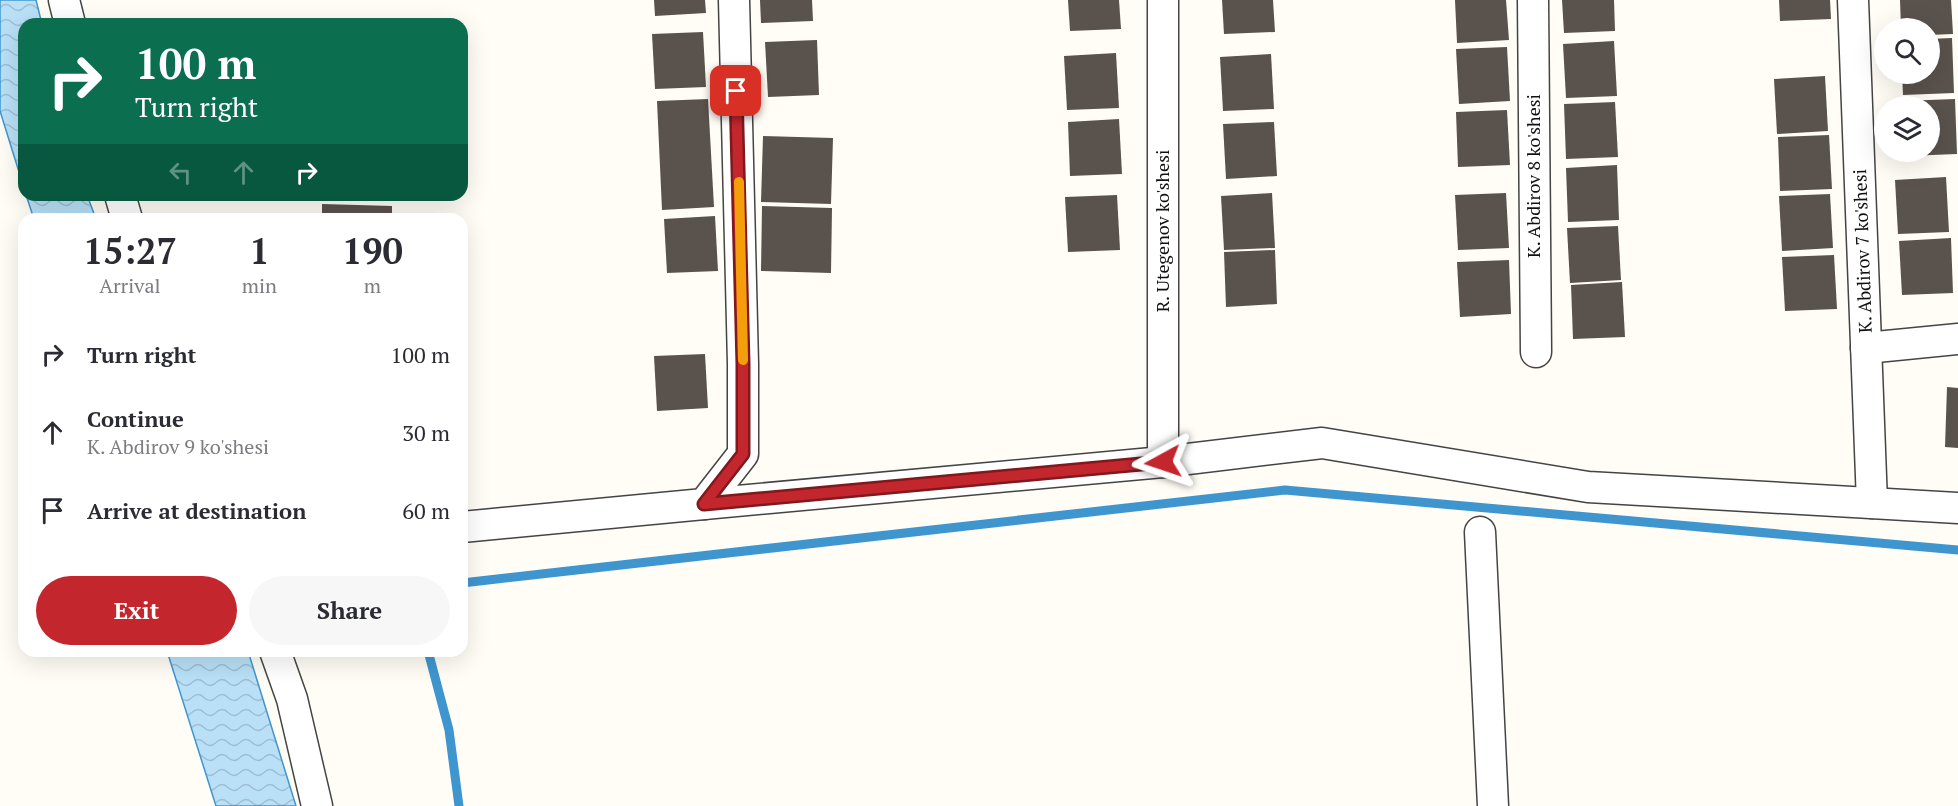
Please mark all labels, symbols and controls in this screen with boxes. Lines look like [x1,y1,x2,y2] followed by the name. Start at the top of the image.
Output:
[1874,18,1940,162] map controls
[1874,18,1940,84] button: search
[135,35,256,91] text: 100 m
[36,42,114,120] icon: right
[710,65,761,116] pin
[719,74,752,107] icon: arrive
[135,89,258,125] text: Turn right
[1521,94,1545,258] street label: K. Abdirov 8 ko'shesi
[1874,96,1940,162] button: layers
[1150,150,1174,312] street label: R. Utegenov ko'shesi
[164,156,197,189] icon: left
[227,156,260,189] icon: ahead
[290,156,323,189] icon: right
[1847,169,1877,333] street label: K. Abdirov 7 ko'shesi
[83,227,177,274] text: 15:27
[249,227,270,274] text: 1
[342,227,403,274] text: 190
[99,272,161,299] text: Arrival
[242,272,277,299] text: min
[364,272,381,299] text: m
[36,338,69,371] icon: right
[87,340,196,369] text: Turn right
[390,340,450,369] text: 100 m
[87,404,184,433] text: Continue
[36,416,69,449] icon: ahead
[402,418,450,447] text: 30 m
[1131,430,1195,494] position arrow
[87,433,269,460] text: K. Abdirov 9 ko'shesi
[36,494,69,527] icon: arrive
[87,496,306,525] text: Arrive at destination
[402,496,450,525] text: 60 m
[36,576,237,645] button: Exit
[249,576,450,645] button: Share

